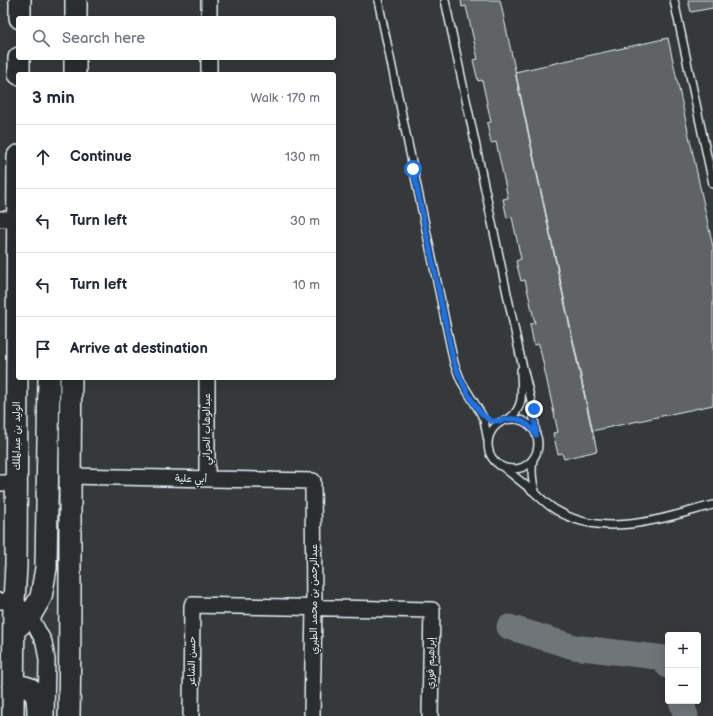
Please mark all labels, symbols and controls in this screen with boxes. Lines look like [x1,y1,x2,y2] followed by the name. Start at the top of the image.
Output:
[16,16,336,60] search box
[30,27,52,49] icon: search
[62,29,145,48] text: Search here
[32,88,75,108] text: 3 min
[250,90,320,106] text: Walk · 170 m
[32,146,54,168] icon: ahead
[70,147,132,166] text: Continue
[285,149,320,165] text: 130 m
[404,160,422,178] route start
[32,210,54,232] icon: left
[70,211,127,230] text: Turn left
[290,213,320,229] text: 30 m
[32,274,54,296] icon: left
[70,275,127,294] text: Turn left
[293,277,320,293] text: 10 m
[32,338,54,360] icon: arrive
[70,339,208,358] text: Arrive at destination
[201,393,216,465] street label: عبدالوهاب الحراني
[525,400,543,418] route end
[11,401,24,471] street label: الوليد بن عبدالملك
[175,473,208,488] street label: أبي علية
[308,544,322,654] street label: عبدالرحمن بن محمد الطبري
[665,632,701,704] map controls
[665,632,701,668] button: +
[186,636,198,687] street label: حسن الشاعر
[425,636,439,689] street label: إبراهيم فوزي
[665,668,701,704] button: −

